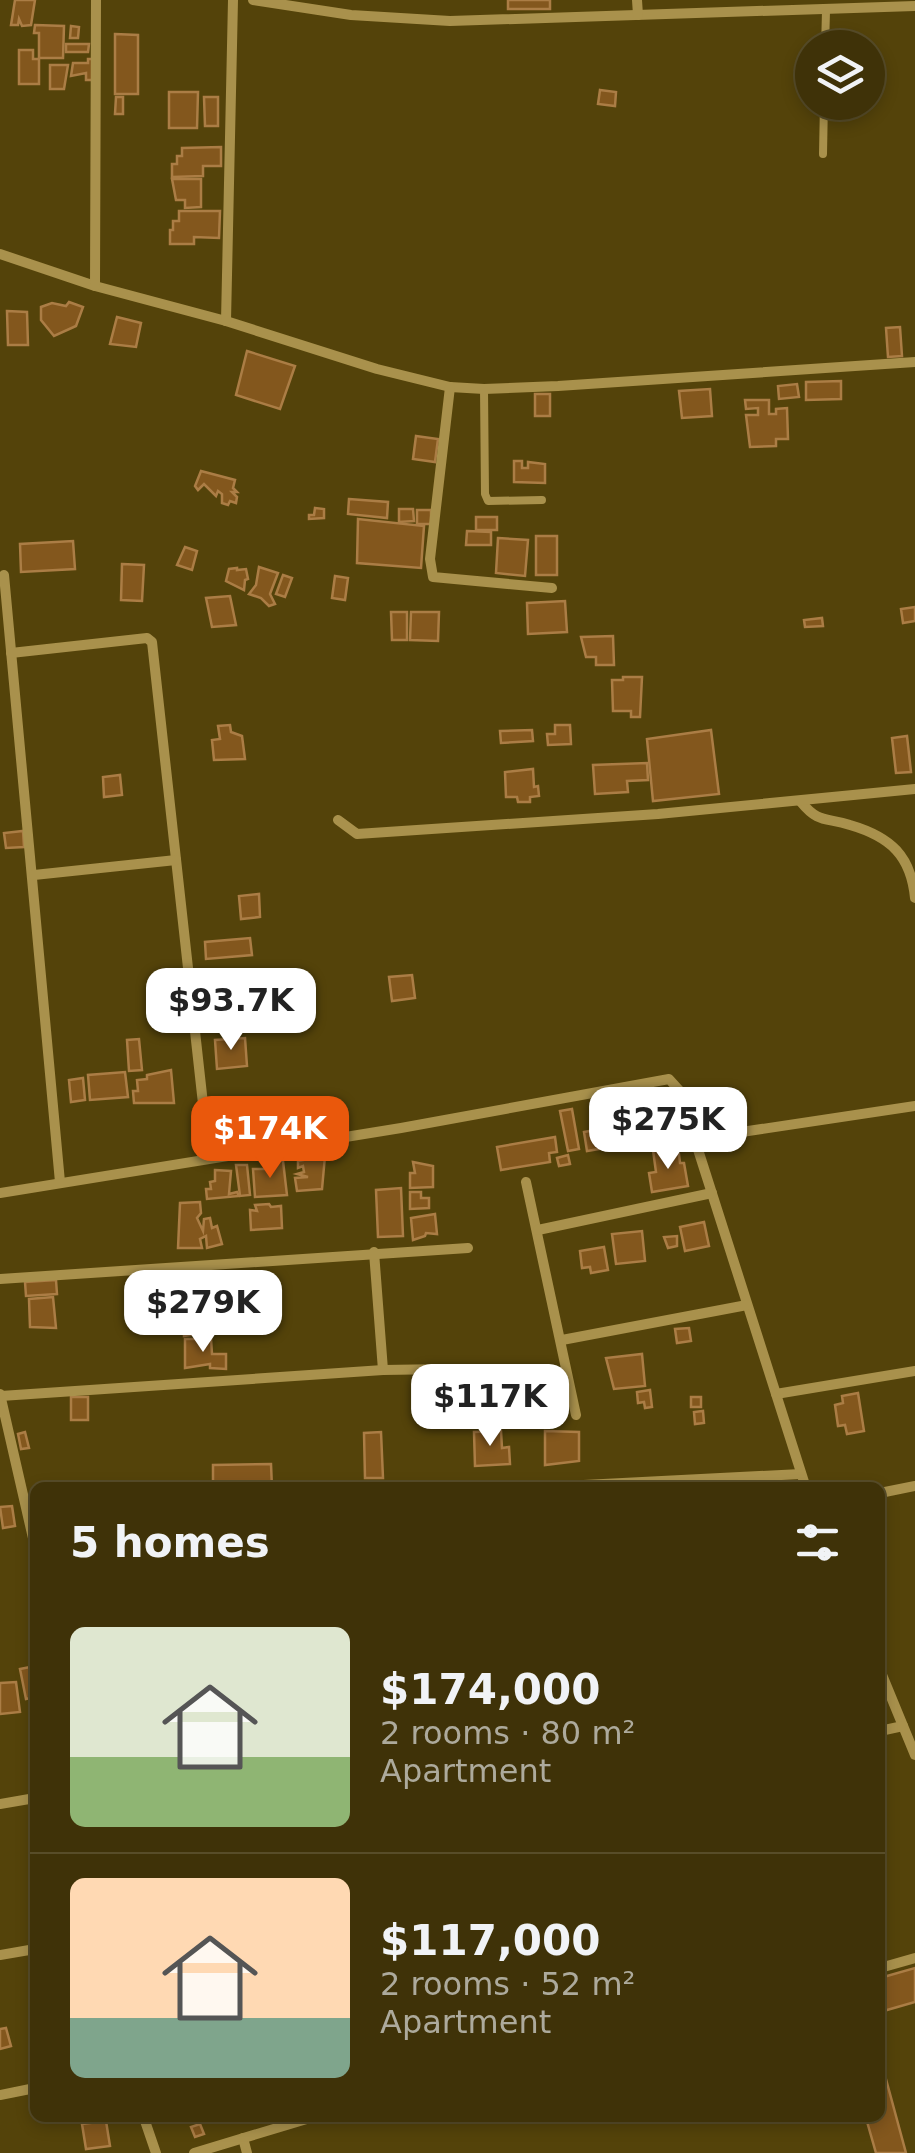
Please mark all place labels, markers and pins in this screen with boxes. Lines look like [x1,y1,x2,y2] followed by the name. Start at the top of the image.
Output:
[150,968,312,1053] pin: $93.7K
[598,1087,738,1172] pin: $275K
[200,1096,340,1181] pin: $174K
[133,1270,273,1355] pin: $279K
[420,1364,560,1449] pin: $117K

